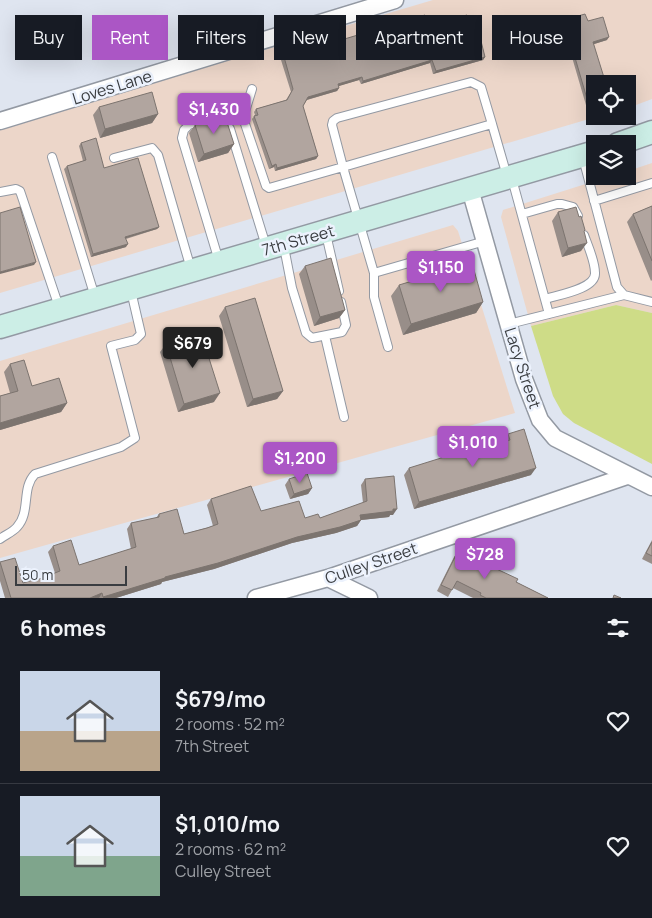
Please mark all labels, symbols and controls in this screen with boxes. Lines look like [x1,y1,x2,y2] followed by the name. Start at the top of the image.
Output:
[15,15,82,60] chip: Buy
[92,15,168,60] chip: Rent
[178,15,264,60] chip: Filters
[274,15,346,60] chip: New
[356,15,482,60] chip: Apartment
[492,15,581,60] chip: House
[70,65,154,109] street label: Loves Lane
[586,75,636,185] map controls
[586,75,636,125] button: locate
[173,92,255,135] pin: $1,430
[189,98,239,120] text: $1,430
[586,135,636,185] button: layers
[259,219,337,261] street label: 7th Street
[400,250,482,293] pin: $1,150
[418,256,464,278] text: $1,150
[500,325,546,411] street label: Lacy Street
[163,326,223,369] pin: $679
[174,332,212,354] text: $679
[432,426,514,468] pin: $1,010
[448,431,498,453] text: $1,010
[259,442,341,484] pin: $1,200
[274,447,326,469] text: $1,200
[322,537,420,589] street label: Culley Street
[455,538,515,580] pin: $728
[466,543,504,565] text: $728
[15,563,128,586] scale bar
[22,565,53,584] text: 50 m
[20,614,106,642] text: 6 homes
[604,614,632,642] icon: filters
[175,685,266,713] text: $679/mo
[60,691,120,751] icon: home
[604,707,632,735] icon: heart
[175,713,285,735] text: 2 rooms · 52 m²
[175,735,249,757] text: 7th Street
[175,810,280,838] text: $1,010/mo
[60,816,120,876] icon: home
[604,832,632,860] icon: heart
[175,838,286,860] text: 2 rooms · 62 m²
[175,860,271,882] text: Culley Street

